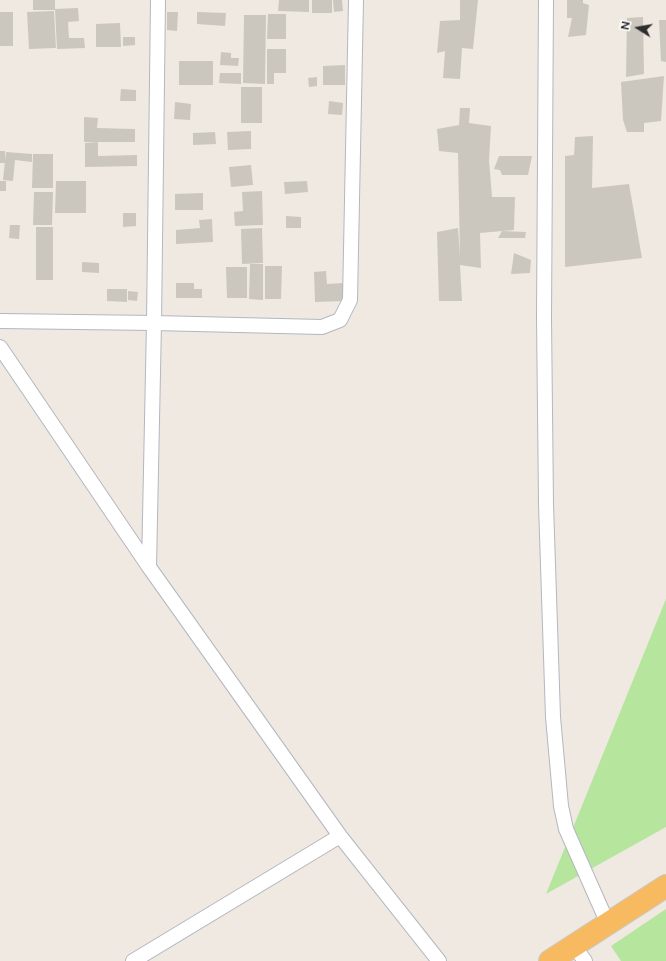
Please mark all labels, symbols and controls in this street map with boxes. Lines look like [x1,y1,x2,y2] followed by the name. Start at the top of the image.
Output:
[618,8,658,48] north arrow
[619,20,633,31] text: N

